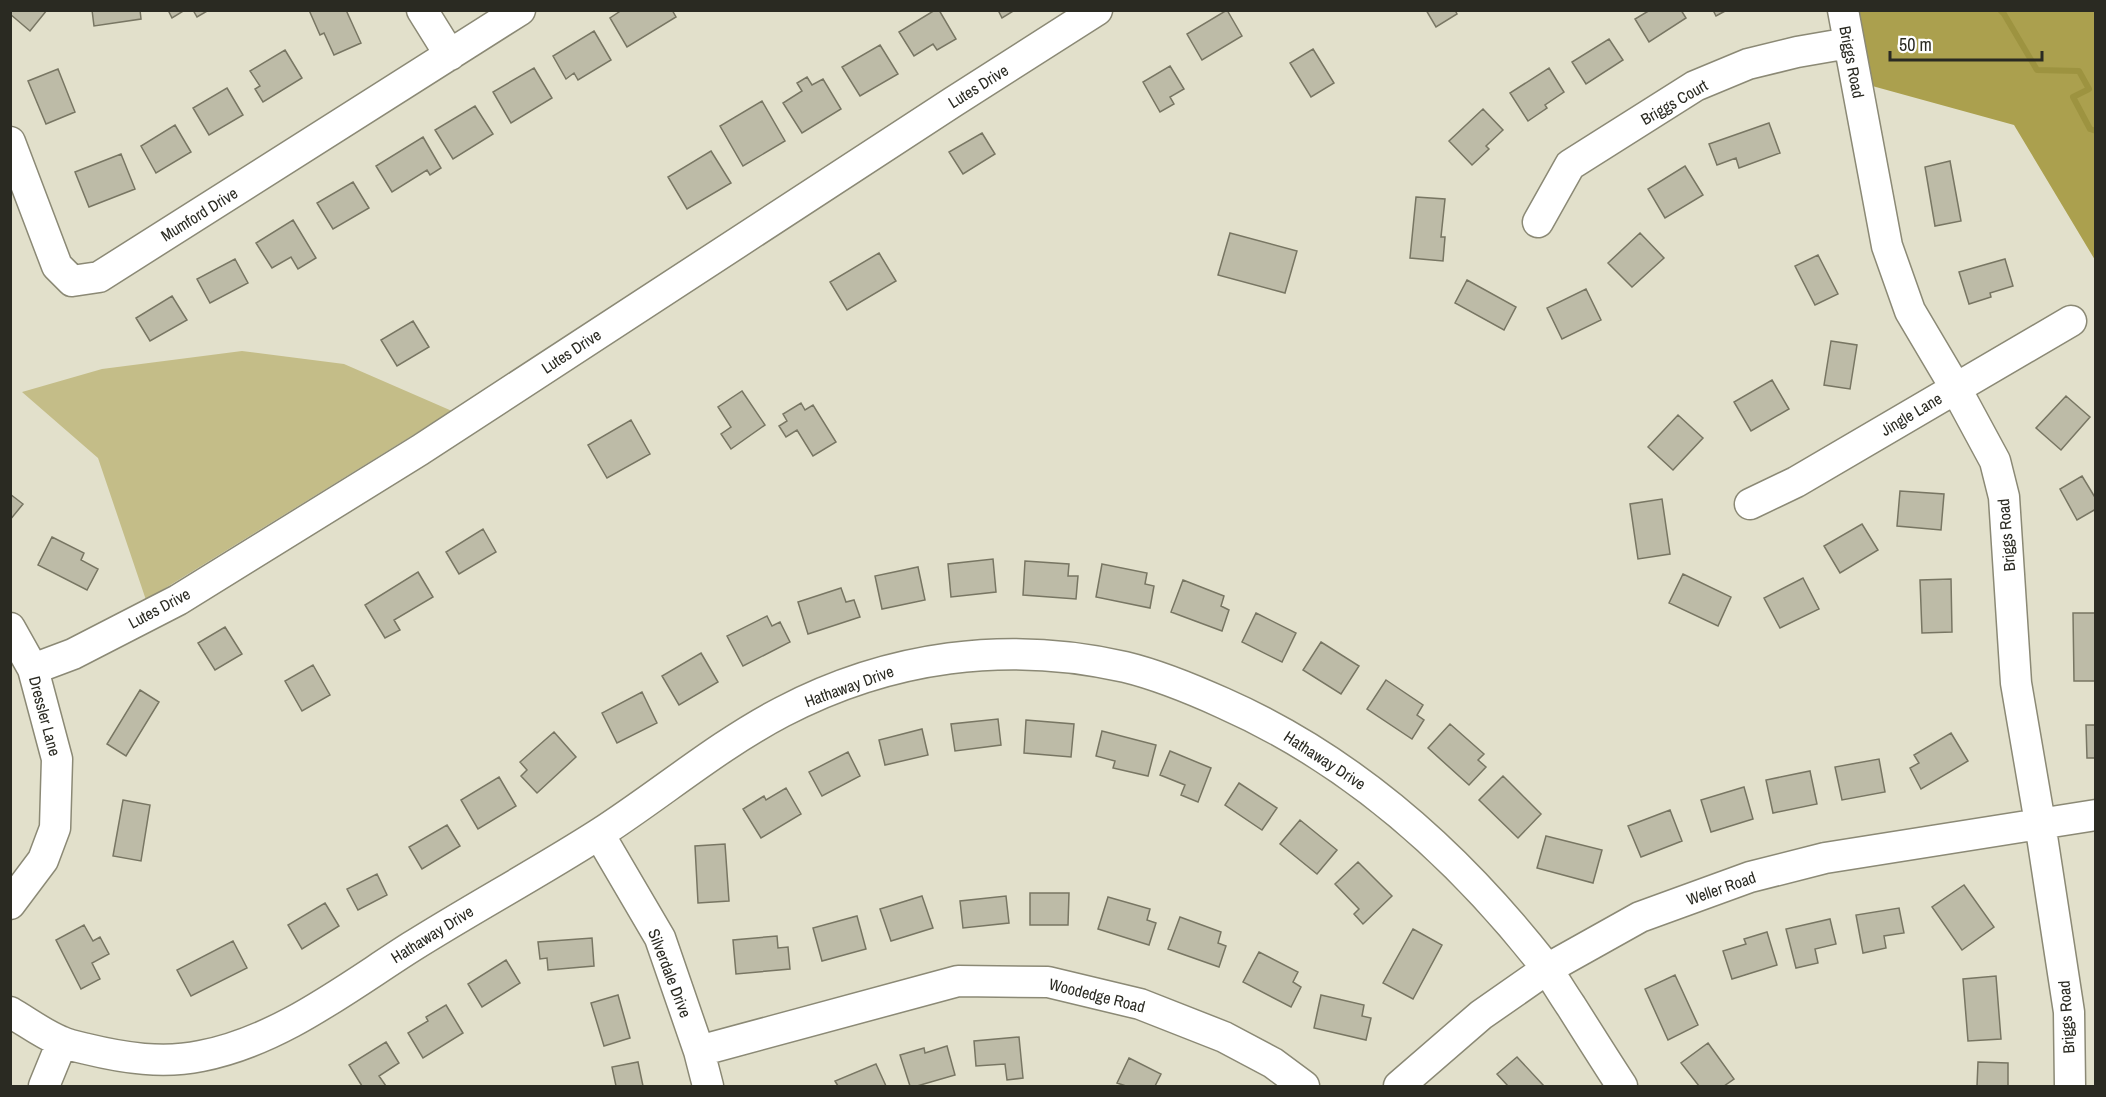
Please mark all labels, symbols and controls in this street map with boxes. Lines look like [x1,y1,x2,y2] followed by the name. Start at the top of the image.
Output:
[1834,24,1870,100] street label: Briggs Road
[1890,24,2042,62] scale bar
[1899,32,1932,57] text: 50 m
[944,59,1012,113] street label: Lutes Drive
[1637,74,1712,130] street label: Briggs Court
[156,182,242,246] street label: Mumford Drive
[537,324,605,378] street label: Lutes Drive
[1876,387,1946,441] street label: Jingle Lane
[1992,498,2020,572] street label: Briggs Road
[124,583,194,633] street label: Lutes Drive
[801,660,897,712] street label: Hathaway Drive
[24,674,66,758] street label: Dressler Lane
[1280,725,1370,795] street label: Hathaway Drive
[1683,866,1759,910] street label: Weller Road
[387,900,477,968] street label: Hathaway Drive
[643,925,697,1021] street label: Silverdale Drive
[1047,972,1147,1018] street label: Woodedge Road
[2052,980,2080,1054] street label: Briggs Road

